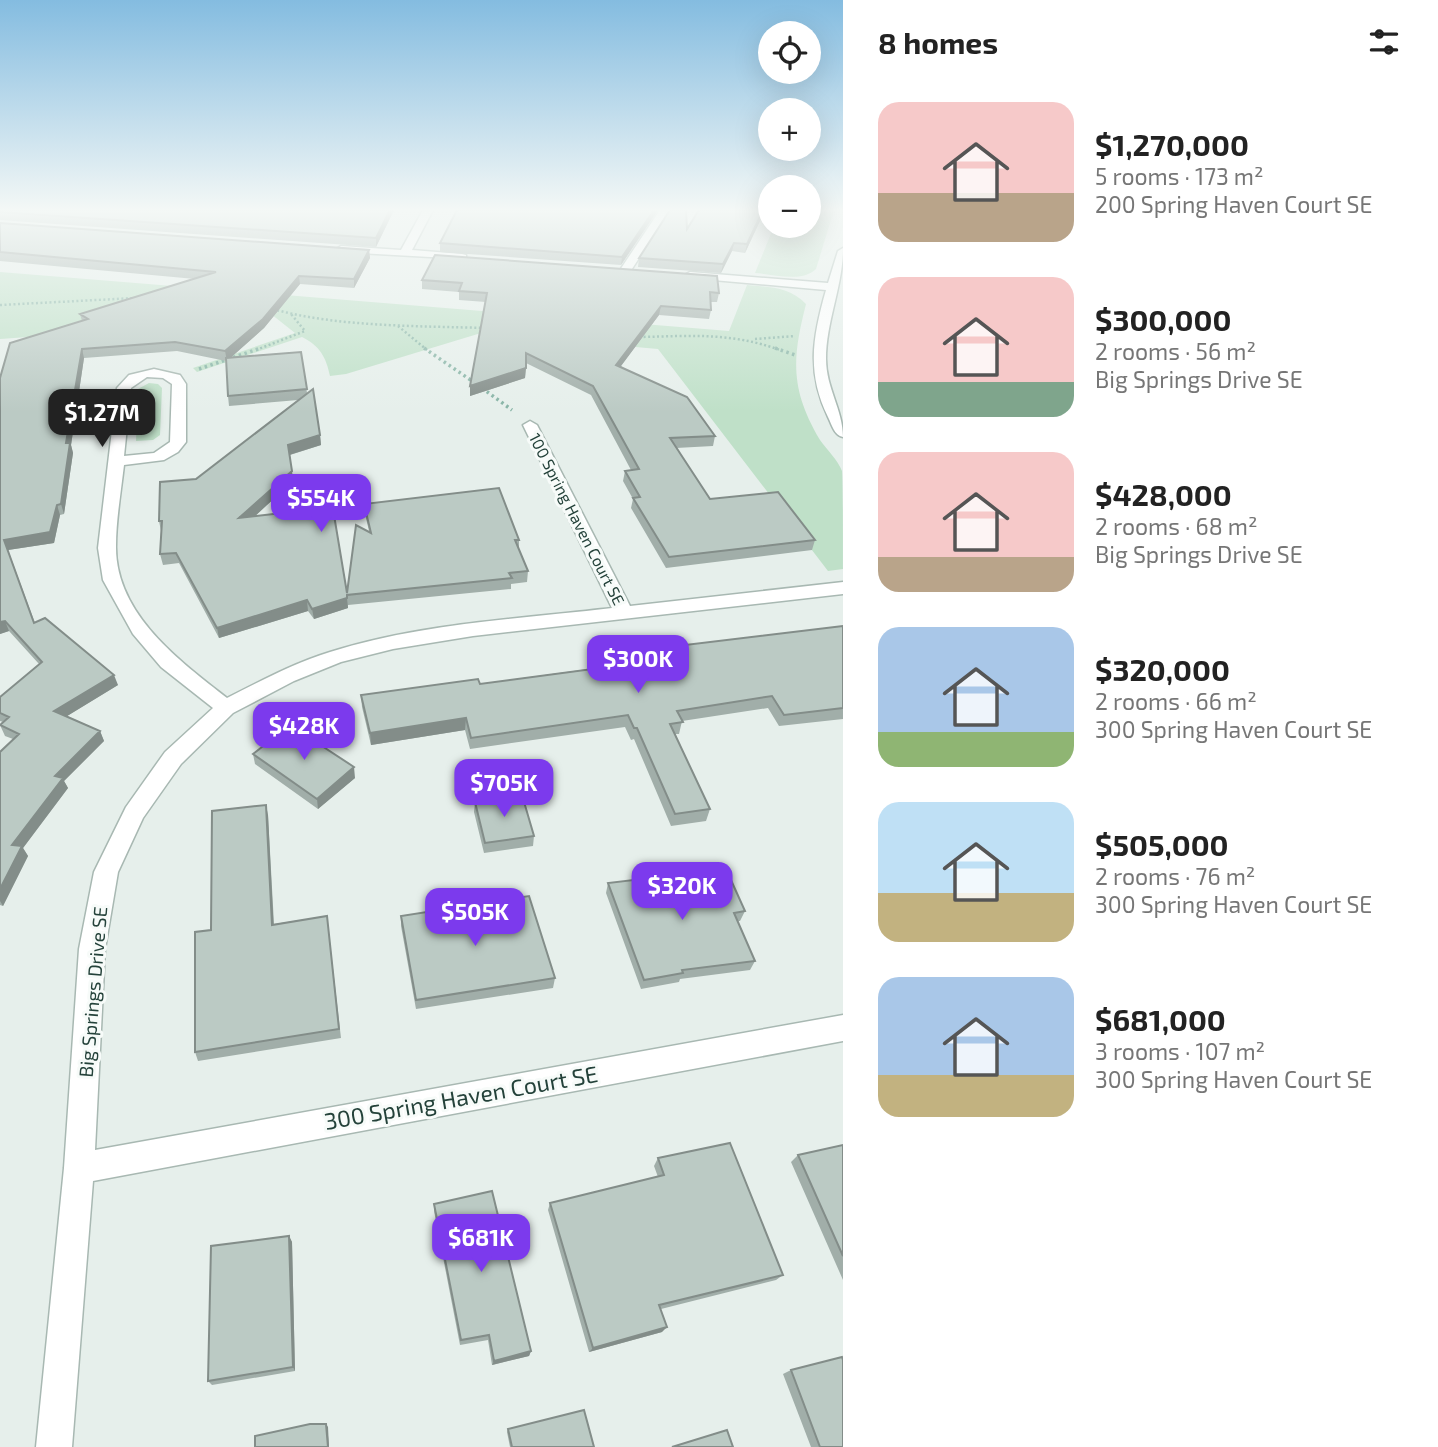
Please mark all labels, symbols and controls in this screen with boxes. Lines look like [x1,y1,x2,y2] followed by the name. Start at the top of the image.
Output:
[758,21,821,238] map controls
[758,21,821,84] button: locate
[1365,23,1403,61] icon: filters
[878,24,998,60] text: 8 homes
[758,98,821,161] button: +
[1095,126,1249,162] text: $1,270,000
[934,130,1018,214] icon: home
[1095,162,1264,190] text: 5 rooms · 173 m²
[758,175,821,238] button: −
[1095,190,1372,218] text: 200 Spring Haven Court SE
[1095,301,1231,337] text: $300,000
[934,305,1018,389] icon: home
[1095,337,1256,365] text: 2 rooms · 56 m²
[1095,365,1303,393] text: Big Springs Drive SE
[45,390,159,449] pin: $1.27M
[64,398,140,426] text: $1.27M
[526,430,629,608] street label: 100 Spring Haven Court SE
[272,475,370,534] pin: $554K
[1095,476,1232,512] text: $428,000
[934,480,1018,564] icon: home
[287,483,355,511] text: $554K
[1095,512,1258,540] text: 2 rooms · 68 m²
[1095,540,1303,568] text: Big Springs Drive SE
[589,636,687,695] pin: $300K
[603,644,673,672] text: $300K
[1095,651,1230,687] text: $320,000
[934,655,1018,739] icon: home
[1095,687,1257,715] text: 2 rooms · 66 m²
[255,702,353,762] pin: $428K
[269,711,339,739] text: $428K
[1095,715,1372,743] text: 300 Spring Haven Court SE
[455,760,553,819] pin: $705K
[470,768,538,796] text: $705K
[1095,826,1229,862] text: $505,000
[934,830,1018,914] icon: home
[633,862,731,922] pin: $320K
[1095,862,1255,890] text: 2 rooms · 76 m²
[648,871,716,899] text: $320K
[426,888,524,948] pin: $505K
[1095,890,1372,918] text: 300 Spring Haven Court SE
[441,897,509,925] text: $505K
[74,906,111,1078] street label: Big Springs Drive SE
[1095,1001,1226,1037] text: $681,000
[934,1005,1018,1089] icon: home
[1095,1037,1265,1065] text: 3 rooms · 107 m²
[322,1059,600,1135] street label: 300 Spring Haven Court SE
[1095,1065,1372,1093] text: 300 Spring Haven Court SE
[432,1214,530,1274] pin: $681K
[448,1223,514,1251] text: $681K

